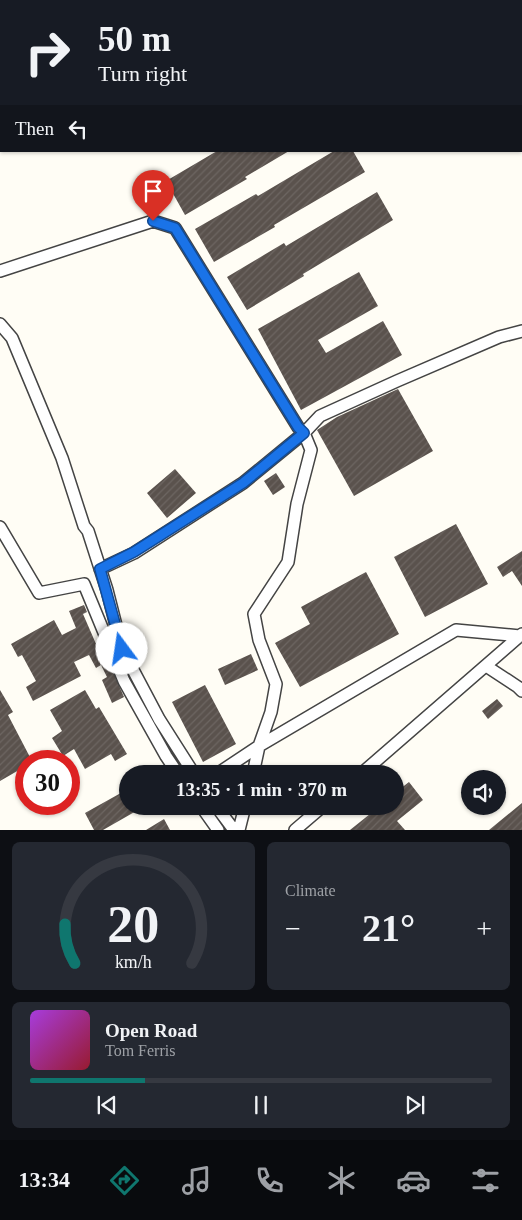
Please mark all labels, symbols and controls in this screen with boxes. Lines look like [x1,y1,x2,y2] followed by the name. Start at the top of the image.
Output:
[15,20,80,85] icon: right
[98,20,171,59] text: 50 m
[98,61,187,86] text: Turn right
[64,115,92,143] icon: left
[15,118,54,139] text: Then
[132,170,174,221] pin
[139,177,167,205] icon: arrive
[95,622,147,674] position arrow
[15,750,80,815] speed limit sign: 30
[461,770,506,815] map controls
[461,770,506,815] button: sound
[176,779,347,800] text: 13:35 · 1 min · 370 m
[285,882,336,899] text: Climate
[108,896,160,953] text: 20
[362,907,415,949] text: 21°
[285,913,301,944] text: −
[476,913,492,944] text: +
[115,952,152,972] text: km/h
[105,1020,197,1041] text: Open Road
[105,1042,175,1059] text: Tom Ferris
[93,1091,121,1119] icon: previous
[247,1091,275,1119] icon: pause
[401,1091,429,1119] icon: next
[107,1163,142,1198] icon: directions
[179,1163,214,1198] icon: music
[252,1163,287,1198] icon: phone
[324,1163,359,1198] icon: climate
[396,1163,431,1198] icon: car
[468,1163,503,1198] icon: filters
[19,1167,70,1192] text: 13:34

